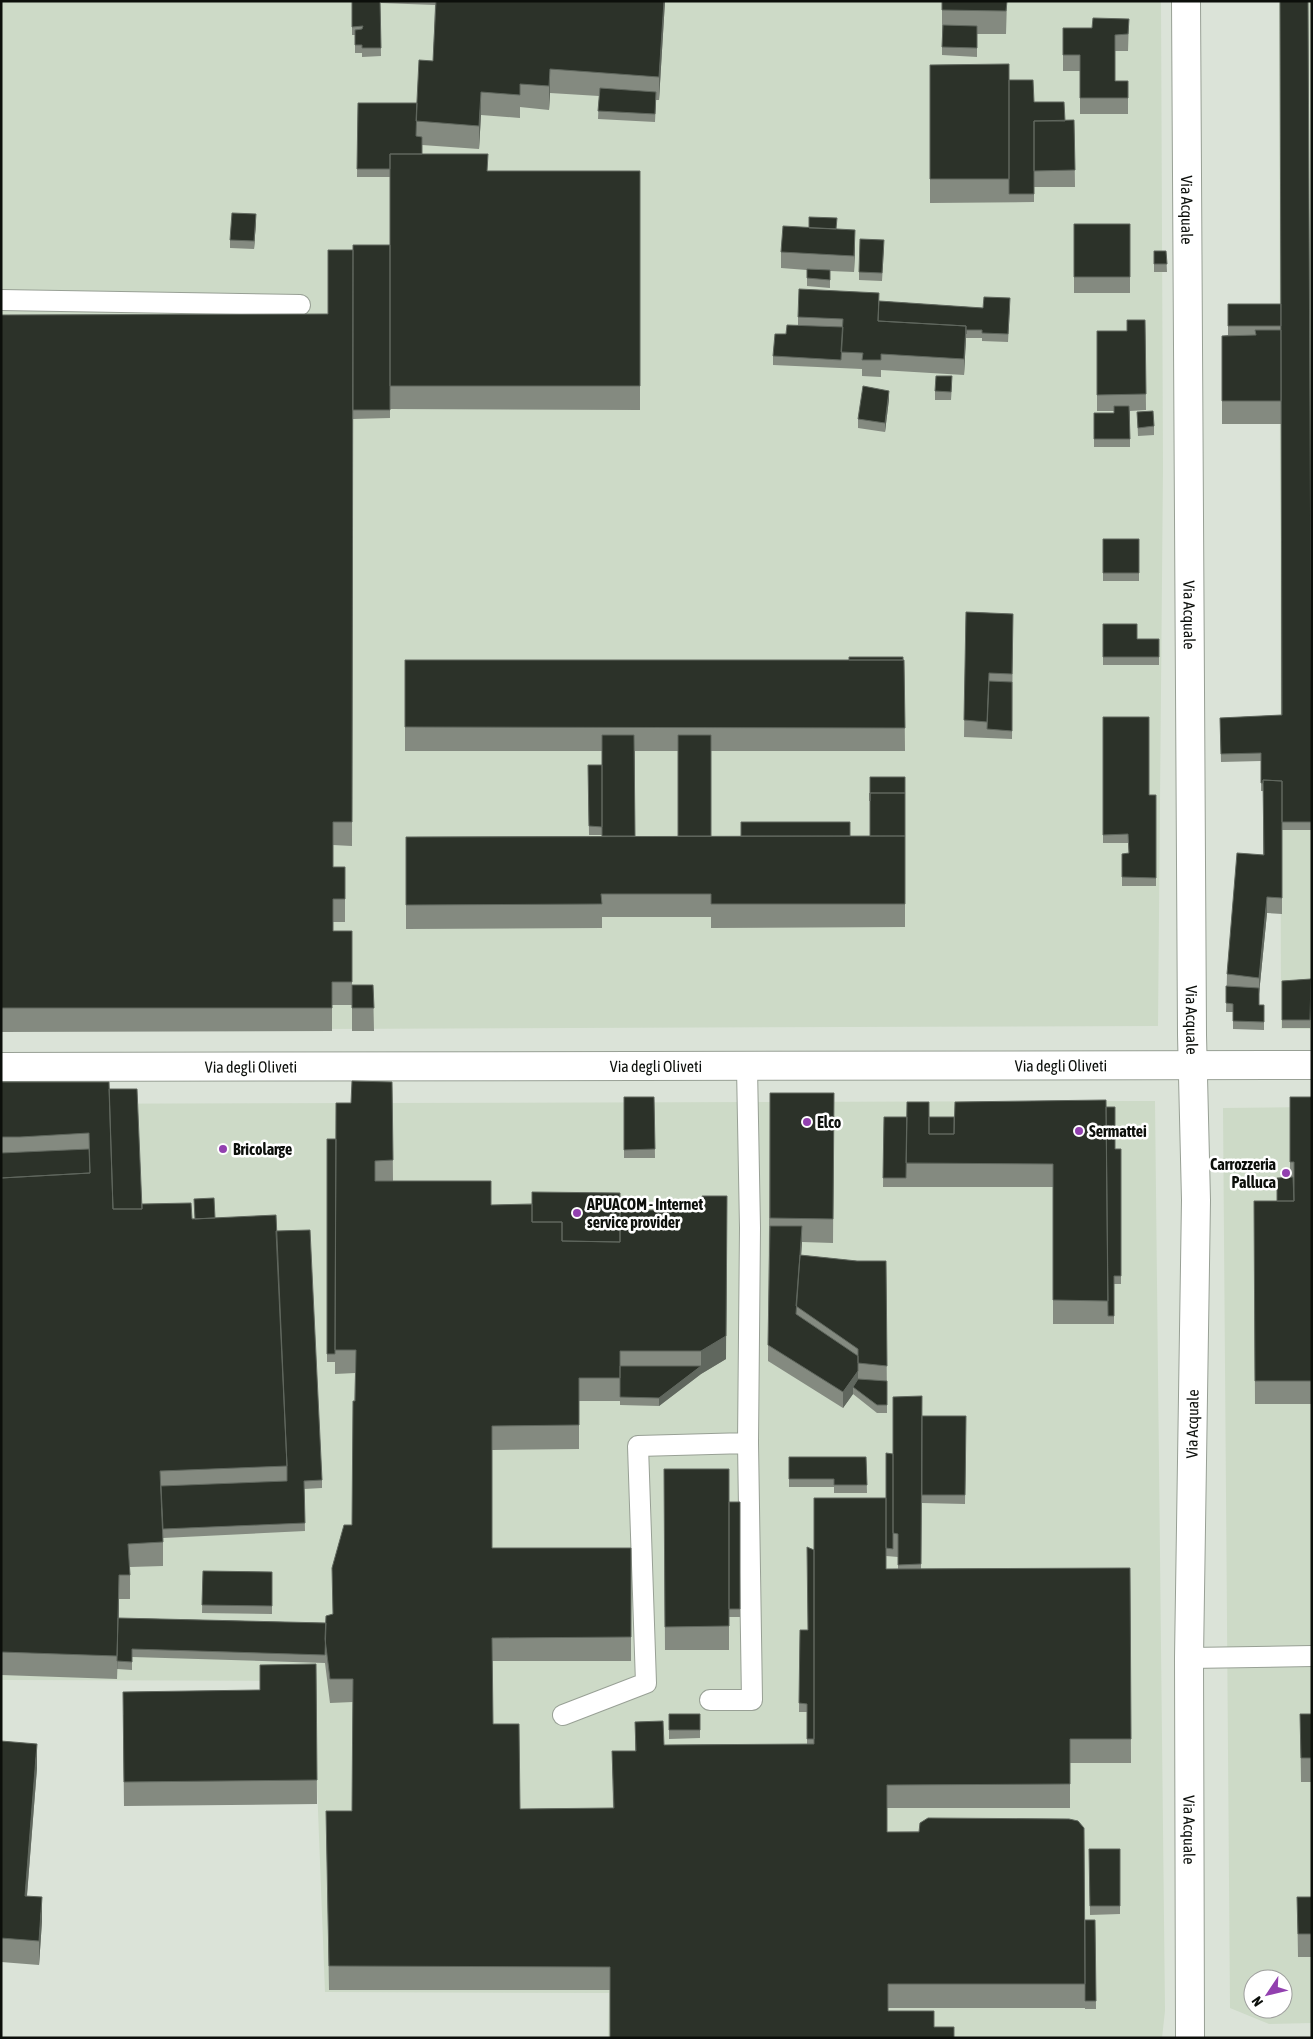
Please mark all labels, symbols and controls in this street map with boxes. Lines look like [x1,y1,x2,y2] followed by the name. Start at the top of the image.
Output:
[1177,175,1196,245] street label: Via Acquale
[1180,580,1199,650] street label: Via Acquale
[1182,985,1201,1055] street label: Via Acquale
[1015,1056,1107,1075] street label: Via degli Oliveti
[610,1057,702,1076] street label: Via degli Oliveti
[205,1058,297,1077] street label: Via degli Oliveti
[817,1113,842,1131] place label: Elco
[801,1116,813,1128] marker: Elco
[1089,1122,1147,1140] place label: Sermattei
[1073,1125,1085,1137] marker: Sermattei
[233,1140,292,1158] place label: Bricolarge
[217,1143,229,1155] marker: Bricolarge
[1210,1155,1276,1191] place label: Carrozzeria Palluca
[1280,1167,1292,1179] marker: Carrozzeria Palluca
[586,1195,704,1231] place label: APUACOM - Internet service provider
[571,1207,583,1219] marker: APUACOM - Internet service provider
[1182,1389,1203,1459] street label: Via Acquale
[1179,1795,1199,1864] street label: Via Acquale
[1243,1969,1293,2019] north arrow
[1248,1993,1266,2009] text: N

